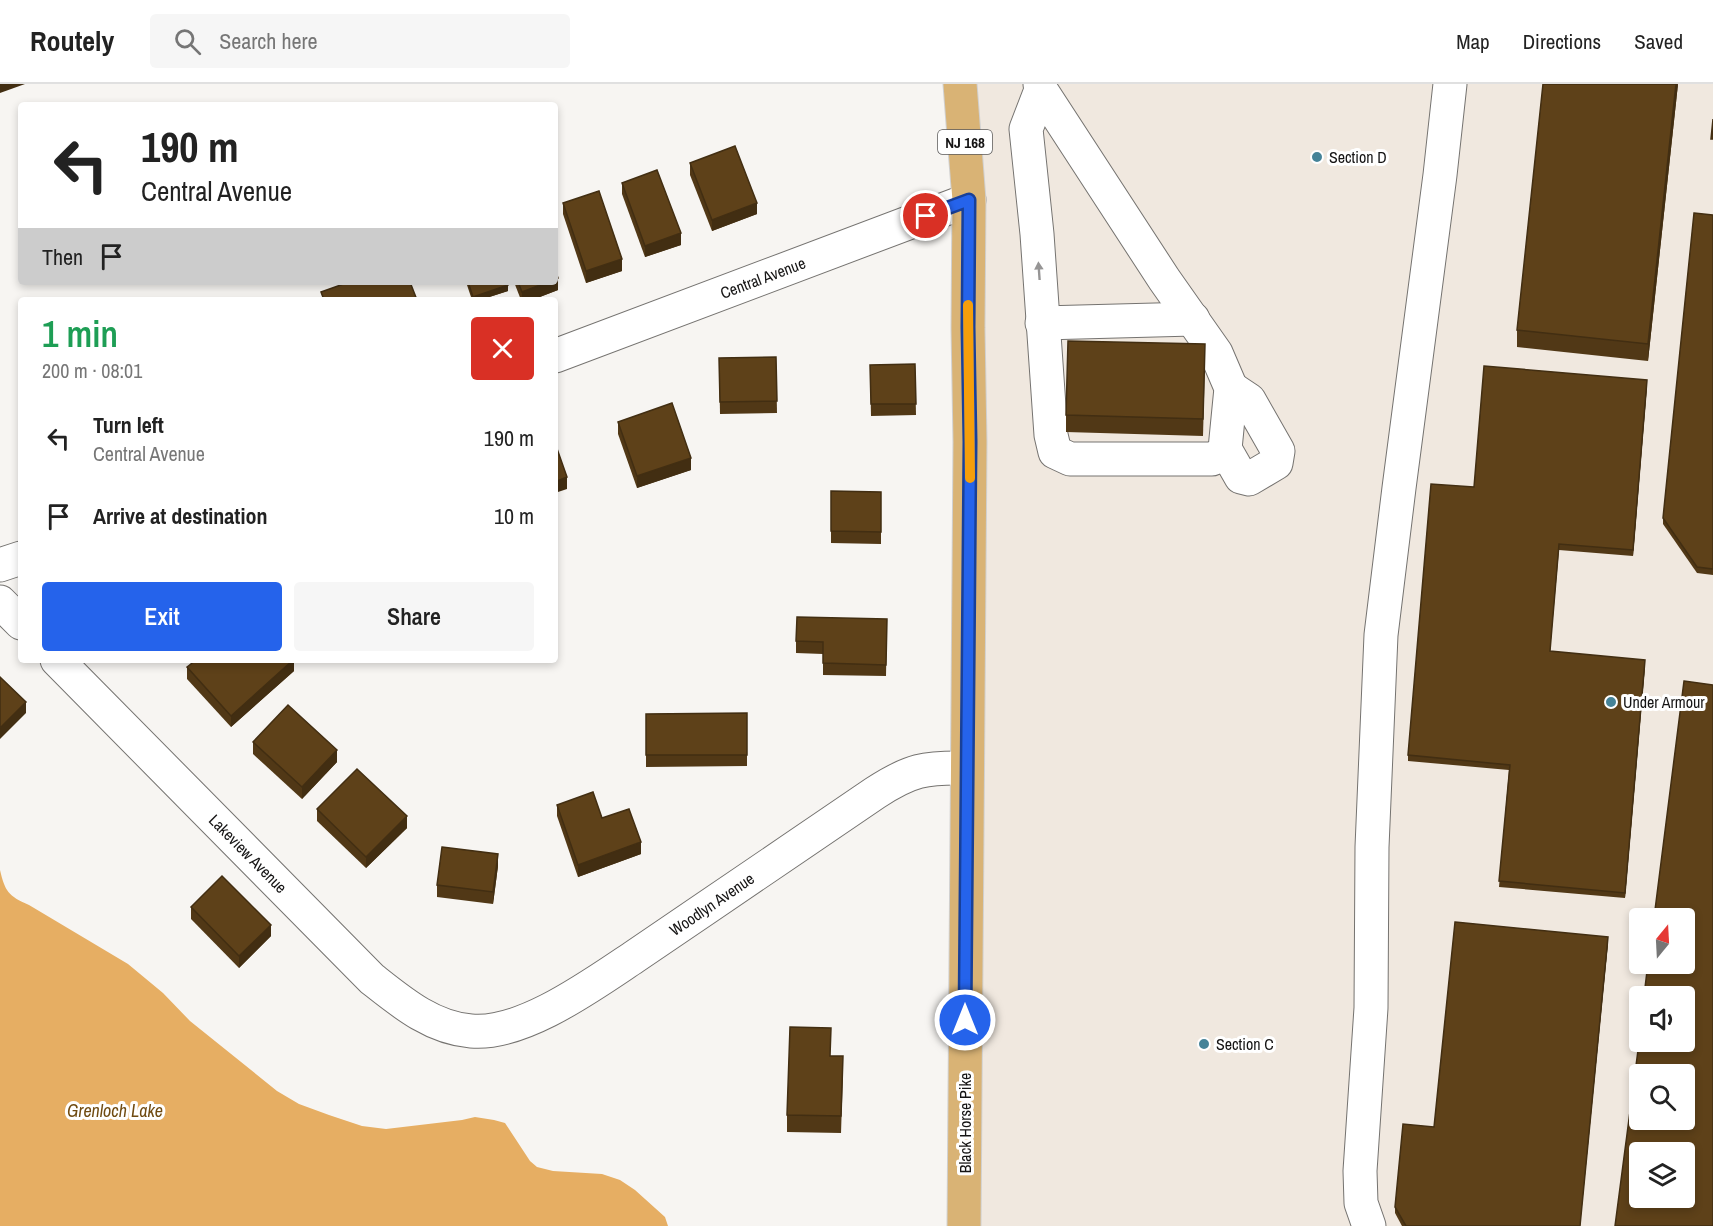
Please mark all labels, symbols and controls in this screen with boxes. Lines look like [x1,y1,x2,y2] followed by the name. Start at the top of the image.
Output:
[150,14,570,68] search box
[30,22,114,60] text: Routely
[171,25,204,58] icon: search
[219,26,317,56] text: Search here
[1456,27,1490,56] text: Map
[1523,27,1601,56] text: Directions
[1634,27,1683,56] text: Saved
[141,119,239,175] text: 190 m
[42,126,120,204] icon: left
[938,130,992,154] road number: NJ 168
[1329,146,1387,168] place label: Section D
[1310,150,1324,164] marker: Section D
[141,173,292,209] text: Central Avenue
[900,190,951,241] pin
[909,199,942,232] icon: arrive
[95,240,128,273] icon: arrive
[42,242,83,272] text: Then
[717,252,809,304] street label: Central Avenue
[1034,261,1044,280] one-way arrow
[42,310,118,358] text: 1 min
[471,317,534,380] button: close
[42,357,142,384] text: 200 m · 08:01
[93,410,164,440] text: Turn left
[42,422,75,455] icon: left
[484,423,534,453] text: 190 m
[93,440,205,467] text: Central Avenue
[42,500,75,533] icon: arrive
[93,501,267,531] text: Arrive at destination
[494,501,534,531] text: 10 m
[42,582,282,651] button: Exit
[294,582,534,651] button: Share
[1623,691,1705,713] place label: Under Armour
[1604,695,1618,709] marker: Under Armour
[204,809,292,898] street label: Lakeview Avenue
[665,867,758,941] street label: Woodlyn Avenue
[1629,908,1695,974] north arrow
[1629,908,1695,1208] map controls
[1629,986,1695,1052] button: sound
[933,988,997,1052] position arrow
[1216,1033,1274,1055] place label: Section C
[1197,1037,1211,1051] marker: Section C
[1629,1064,1695,1130] button: search
[954,1073,976,1173] street label: Black Horse Pike
[67,1098,163,1123] water label: Grenloch Lake
[1629,1142,1695,1208] button: layers

